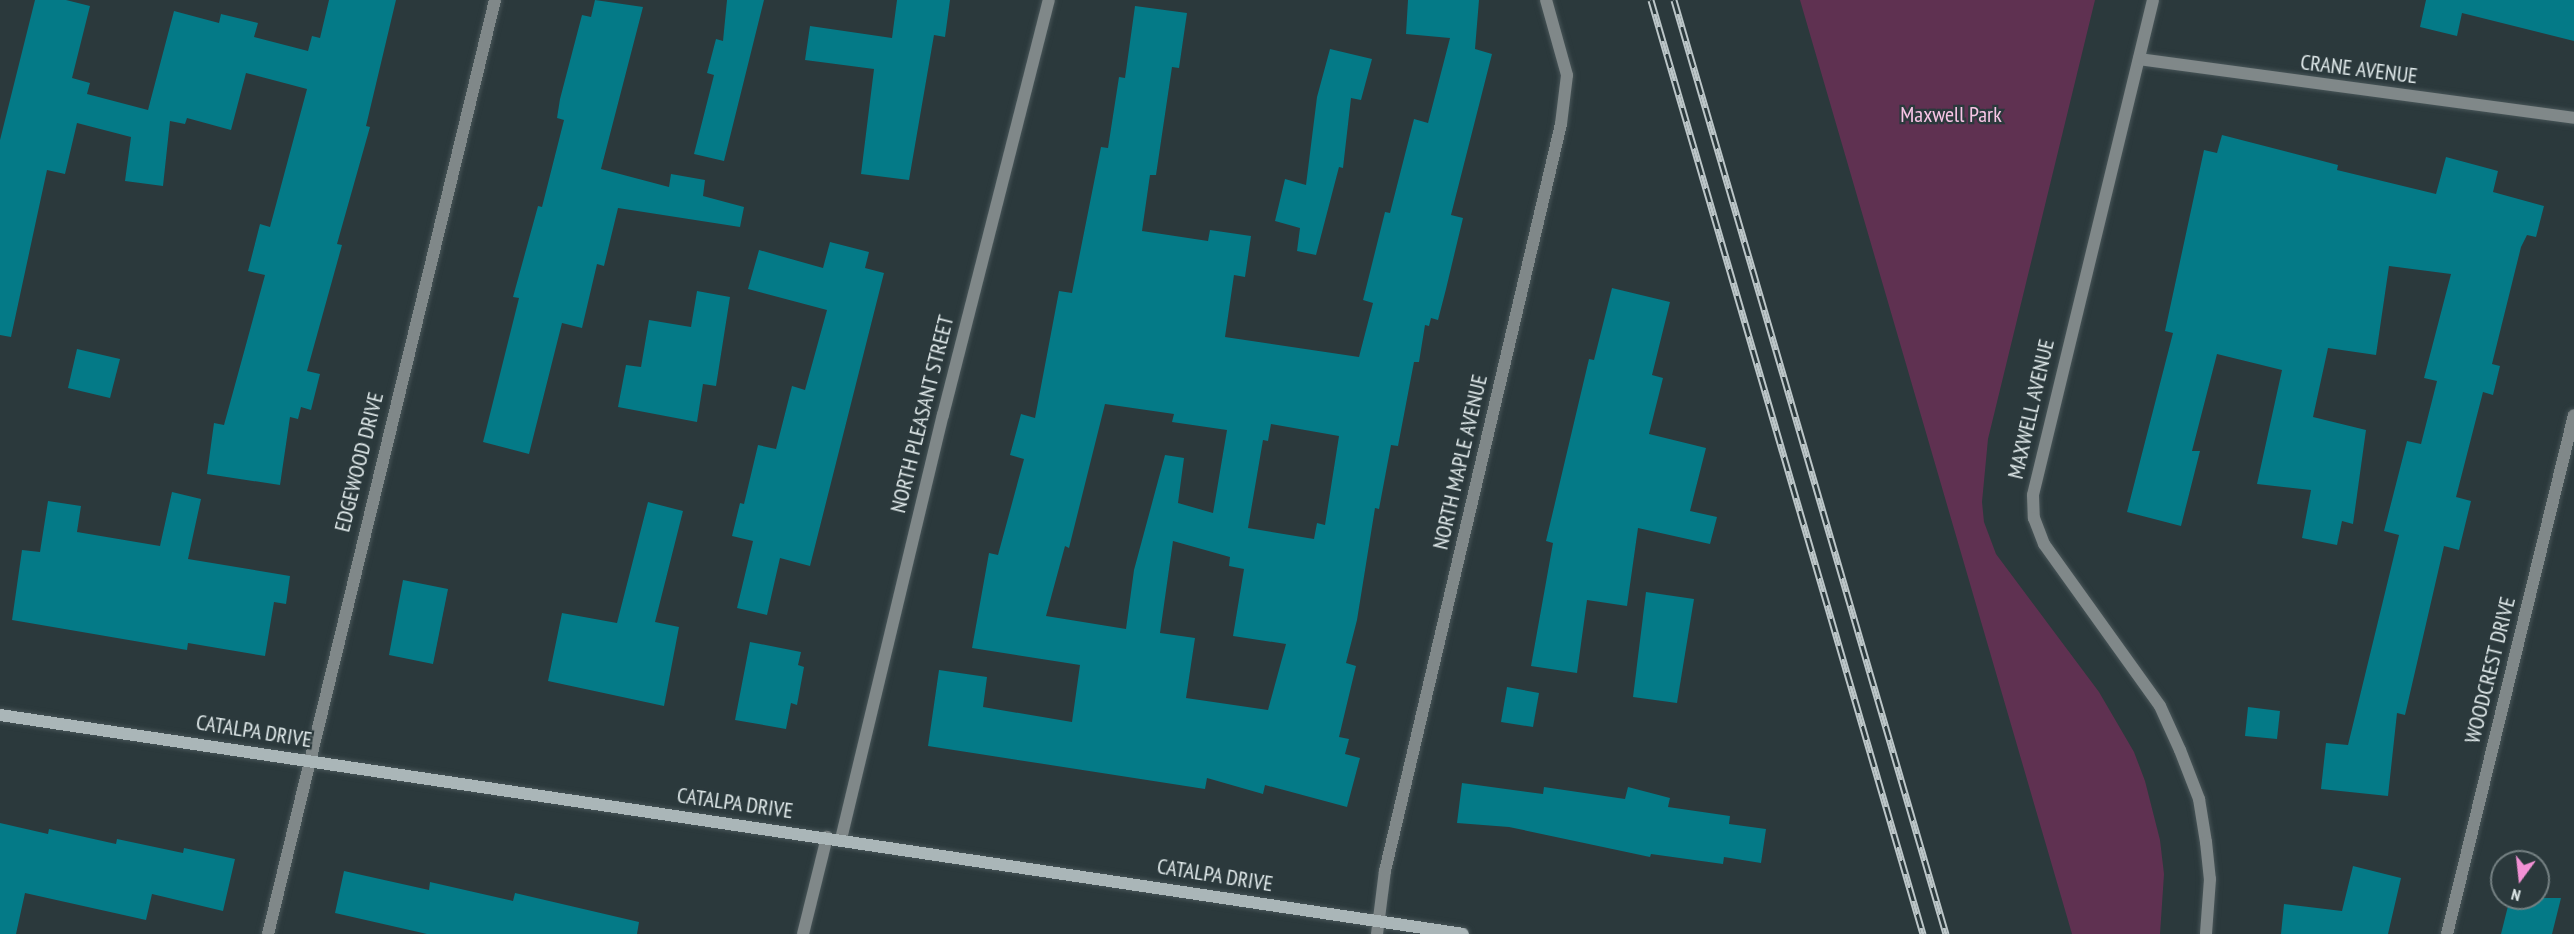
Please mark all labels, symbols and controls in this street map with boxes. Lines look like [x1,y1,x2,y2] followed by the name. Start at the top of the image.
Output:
[2299,49,2419,89] street label: CRANE AVENUE
[1900,102,2002,128] park label: Maxwell Park
[885,312,959,516] street label: NORTH PLEASANT STREET
[2002,336,2060,482] street label: MAXWELL AVENUE
[1427,372,1493,552] street label: NORTH MAPLE AVENUE
[329,389,389,535] street label: EDGEWOOD DRIVE
[2459,594,2521,746] street label: WOODCREST DRIVE
[194,709,314,753] street label: CATALPA DRIVE
[675,782,795,824] street label: CATALPA DRIVE
[2490,850,2550,910] north arrow
[1155,853,1275,897] street label: CATALPA DRIVE
[2509,885,2523,906] text: N

